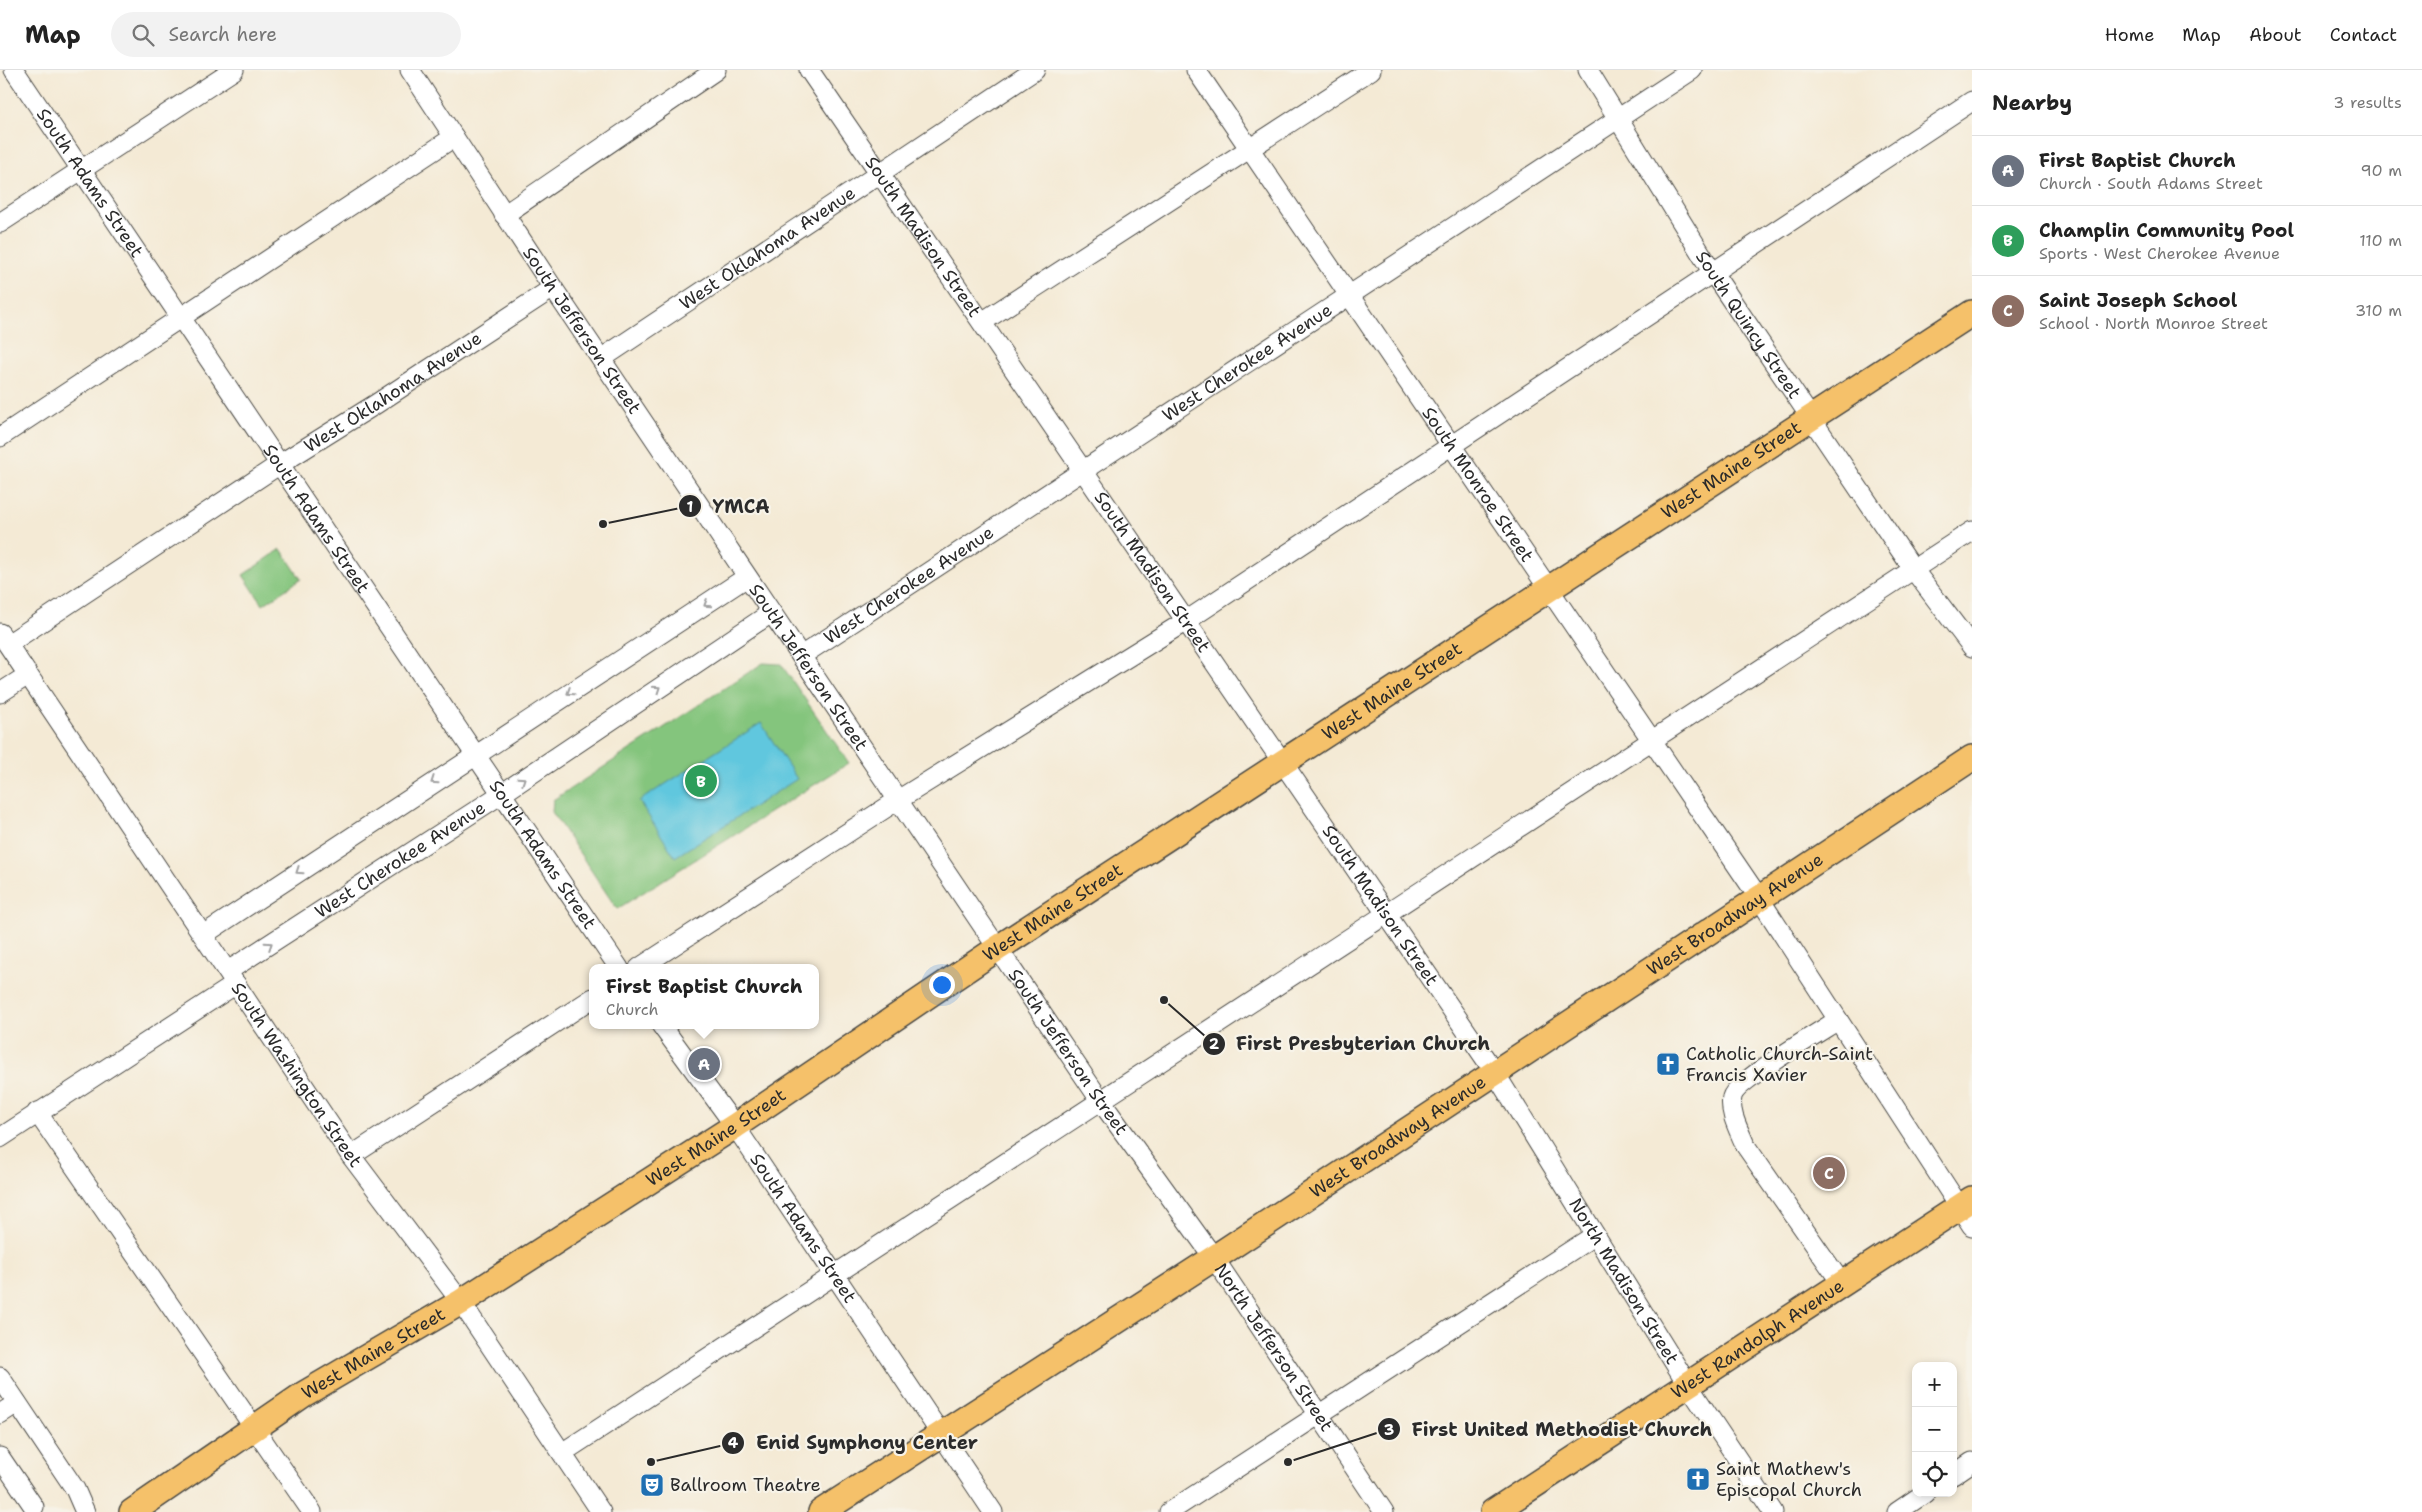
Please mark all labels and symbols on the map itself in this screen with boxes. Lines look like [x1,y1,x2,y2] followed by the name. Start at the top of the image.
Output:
[31,103,149,262] street label: South Adams Street
[859,152,987,322] street label: South Madison Street
[675,181,860,315] street label: West Oklahoma Avenue
[517,242,647,419] street label: South Jefferson Street
[1690,246,1807,403] street label: South Quincy Street
[1158,298,1337,427] street label: West Cherokee Avenue
[299,326,486,458] street label: West Oklahoma Avenue
[1416,402,1539,567] street label: South Monroe Street
[1656,415,1806,524] street label: West Maine Street
[257,439,375,598] street label: South Adams Street
[1089,487,1216,657] street label: South Madison Street
[678,489,780,523] callout: YMCA
[712,494,770,519] text: YMCA
[687,497,694,517] text: 1
[819,520,998,650] street label: West Cherokee Avenue
[744,579,873,756] street label: South Jefferson Street
[703,598,712,607] one-way arrow
[1317,637,1467,746] street label: West Maine Street
[567,686,576,696] one-way arrow
[651,686,661,695] one-way arrow
[685,762,717,800] pin: B
[431,775,440,785] one-way arrow
[484,775,602,934] street label: South Adams Street
[516,777,526,786] one-way arrow
[310,796,490,924] street label: West Cherokee Avenue
[1317,820,1444,991] street label: South Madison Street
[1642,847,1828,981] street label: West Broadway Avenue
[978,858,1127,967] street label: West Maine Street
[295,865,305,874] one-way arrow
[263,941,272,951] one-way arrow
[1003,964,1134,1140] street label: South Jefferson Street
[929,972,955,998] your location
[226,977,367,1172] street label: South Washington Street
[1201,1027,1500,1061] callout: First Presbyterian Church
[1236,1031,1490,1056] text: First Presbyterian Church
[1209,1034,1220,1054] text: 2
[1686,1042,1873,1087] place label: Catholic Church-Saint Francis Xavier
[688,1045,720,1083] pin: A
[1655,1051,1681,1077] church icon: Catholic Church-Saint Francis Xavier
[1305,1070,1491,1204] street label: West Broadway Avenue
[641,1083,791,1192] street label: West Maine Street
[745,1149,862,1308] street label: South Adams Street
[1813,1154,1845,1192] pin: C
[1563,1194,1684,1369] street label: North Madison Street
[1209,1258,1339,1436] street label: North Jefferson Street
[1666,1274,1849,1404] street label: West Randolph Avenue
[297,1302,450,1405] street label: West Maine Street
[1376,1412,1722,1446] callout: First United Methodist Church
[1412,1417,1713,1442] text: First United Methodist Church
[1384,1420,1394,1440] text: 3
[721,1426,988,1460] callout: Enid Symphony Center
[756,1430,978,1455] text: Enid Symphony Center
[728,1433,739,1453] text: 4
[1716,1457,1862,1502] place label: Saint Mathew's Episcopal Church
[1685,1466,1711,1492] church icon: Saint Mathew's Episcopal Church
[639,1472,665,1498] theatre icon: Ballroom Theatre
[670,1473,821,1497] place label: Ballroom Theatre

